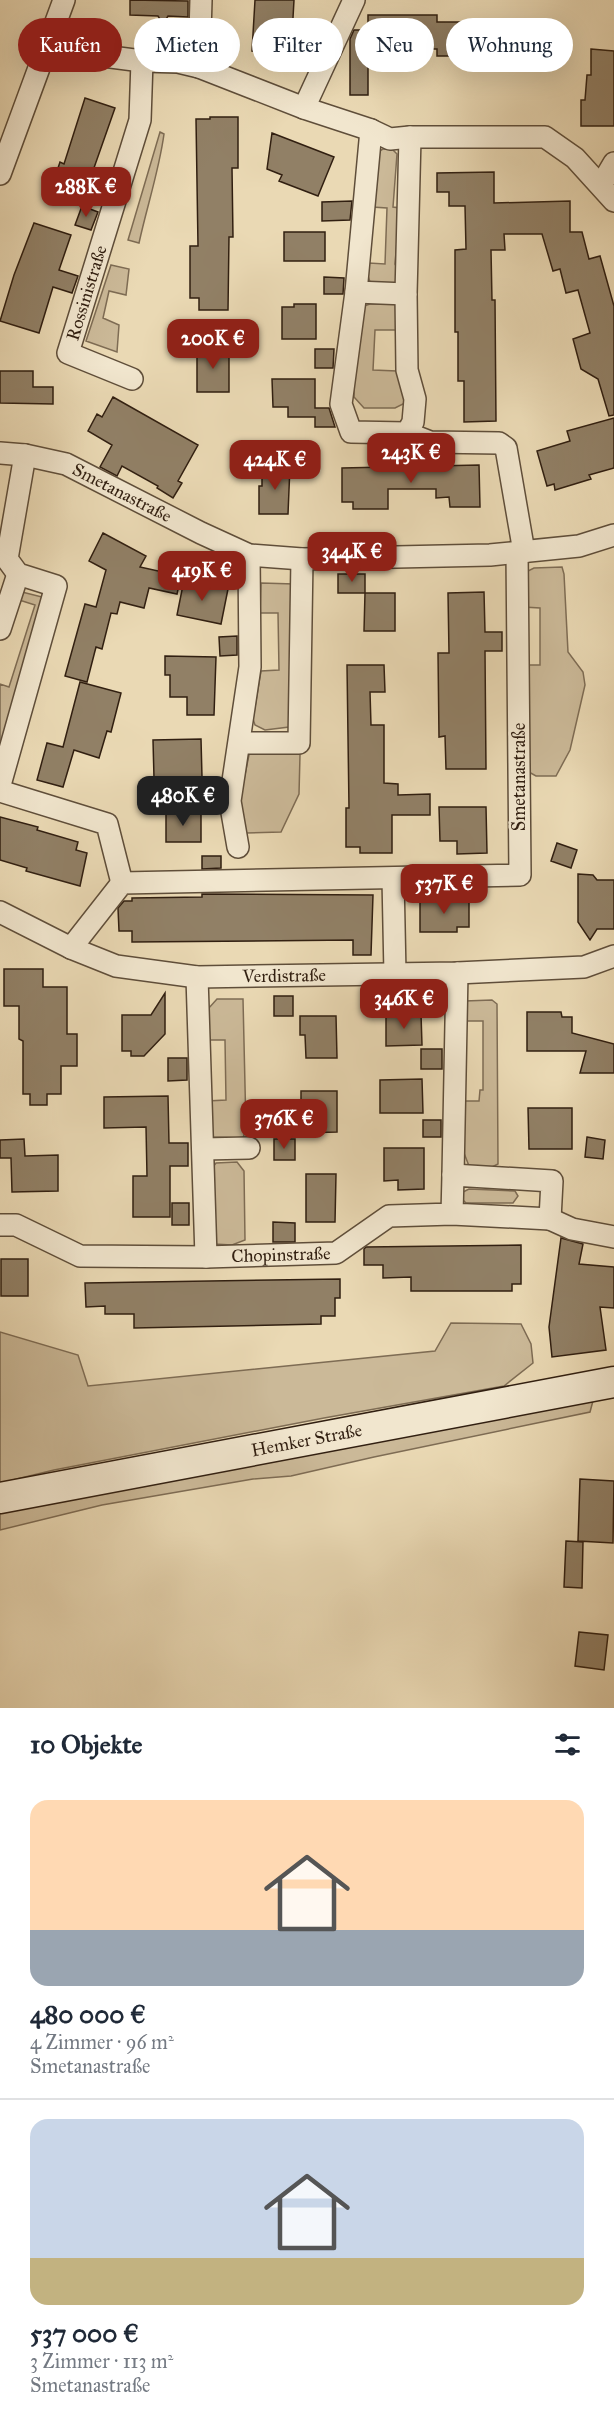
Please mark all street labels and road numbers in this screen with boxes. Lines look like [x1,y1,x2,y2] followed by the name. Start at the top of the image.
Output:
[61,242,112,343] street label: Rossinistraße
[69,458,175,527] street label: Smetanastraße
[508,723,530,831] street label: Smetanastraße
[241,964,326,987] street label: Verdistraße
[231,1242,331,1267] street label: Chopinstraße
[249,1419,364,1461] street label: Hemker Straße

